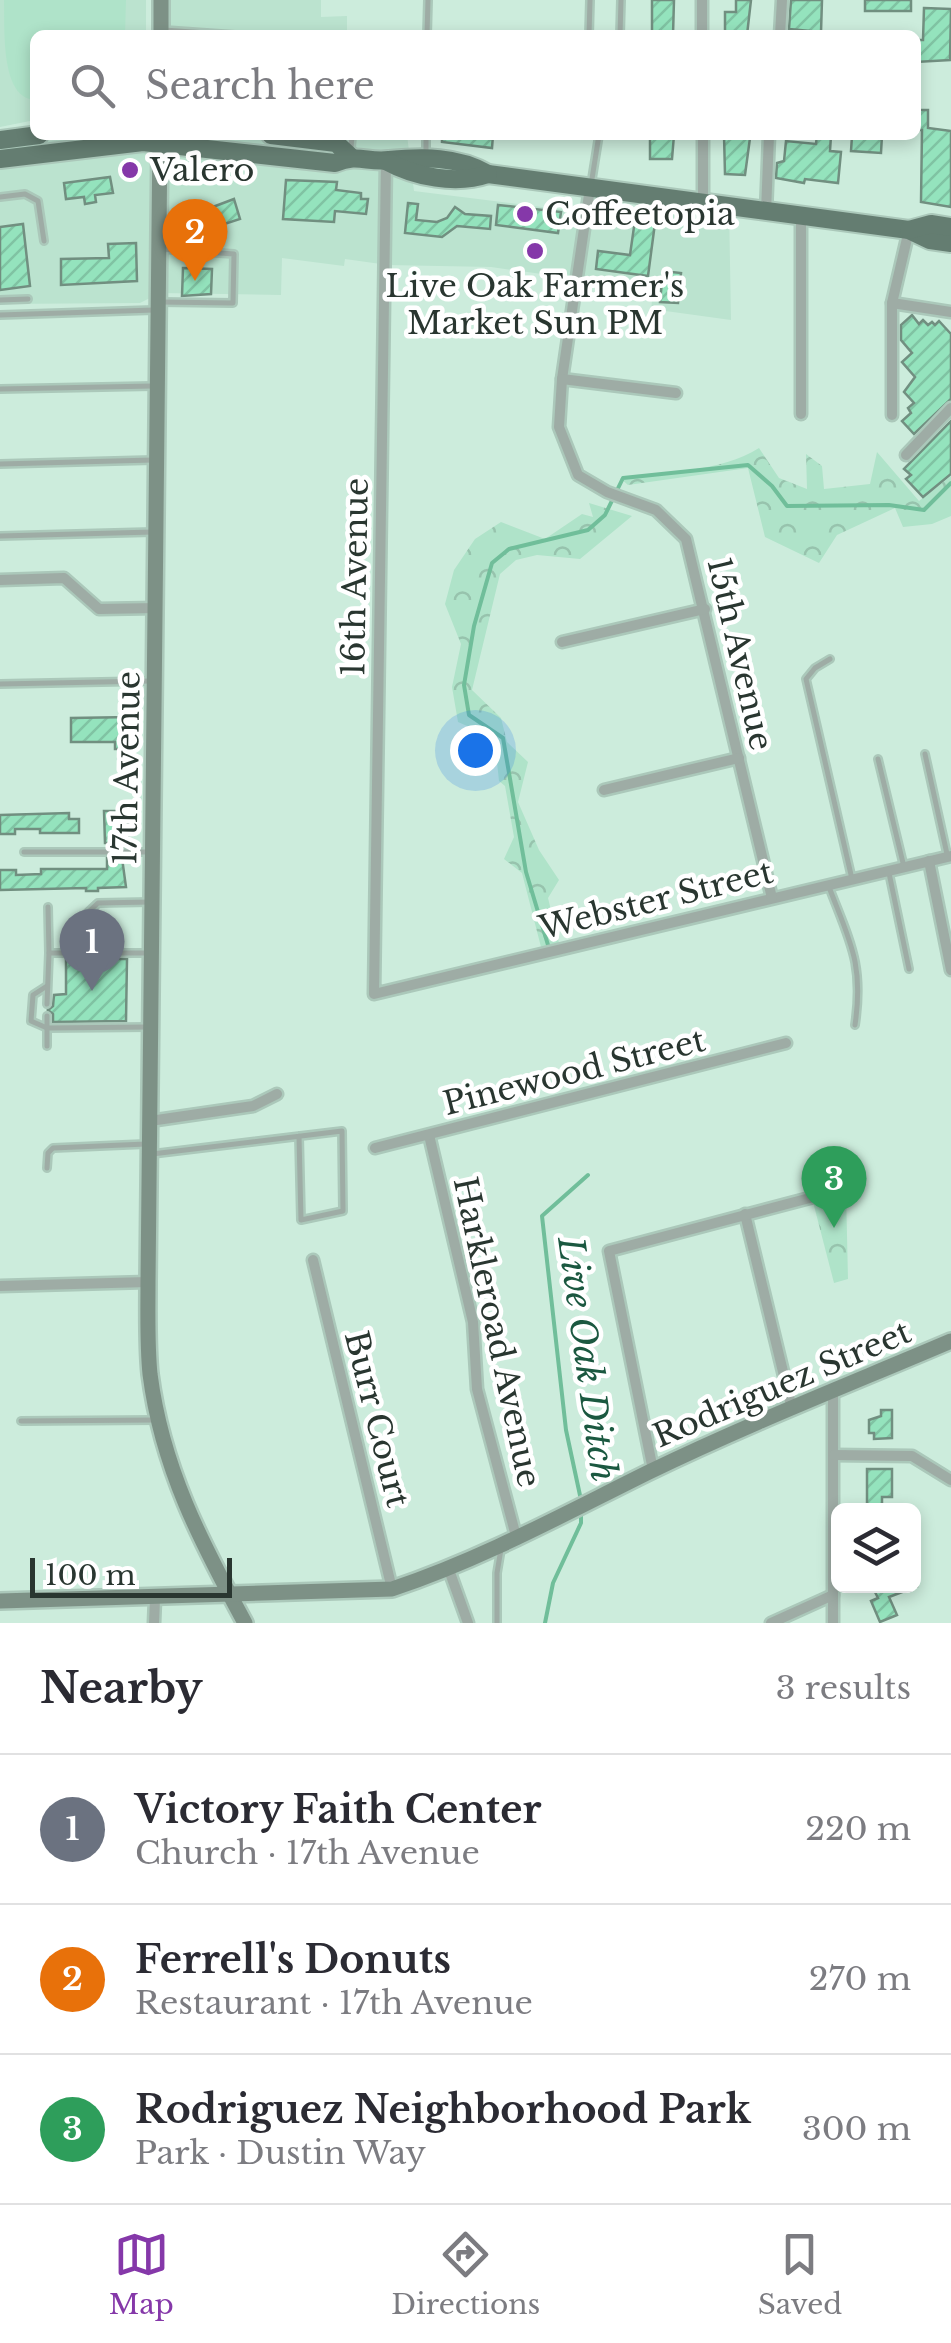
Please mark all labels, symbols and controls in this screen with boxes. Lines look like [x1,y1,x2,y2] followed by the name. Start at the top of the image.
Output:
[30,30,921,140] search box
[65,58,120,113] icon: search
[145,62,375,109] text: Search here
[149,150,254,190] place label: Valero
[119,159,141,181] marker: Valero
[545,194,735,234] place label: Coffeetopia
[162,198,228,281] pin: 2
[514,203,536,225] marker: Coffeetopia
[524,240,546,262] marker: Live Oak Farmer's Market Sun PM
[386,266,684,343] place label: Live Oak Farmer's Market Sun PM
[333,477,377,677] street label: 16th Avenue
[698,554,782,754] street label: 15th Avenue
[105,671,149,865] street label: 17th Avenue
[450,725,501,776] your location
[534,852,777,949] street label: Webster Street
[59,908,124,991] pin: 1
[439,1020,709,1124] street label: Pinewood Street
[802,1146,866,1228] pin: 3
[445,1173,549,1491] street label: Harkleroad Avenue
[549,1233,626,1484] water label: Live Oak Ditch
[647,1312,917,1456] street label: Rodriguez Street
[336,1327,418,1511] street label: Burr Court
[831,1503,921,1593] map controls
[831,1503,921,1593] button: layers
[30,1553,232,1598] scale bar
[45,1558,136,1593] text: 100 m
[40,1662,203,1714] text: Nearby
[776,1668,911,1708] text: 3 results
[135,1786,542,1833] text: Victory Faith Center
[66,1809,79,1849] text: 1
[805,1809,911,1849] text: 220 m
[135,1833,480,1873] text: Church · 17th Avenue
[135,1936,451,1983] text: Ferrell's Donuts
[62,1959,83,1999] text: 2
[809,1959,911,1999] text: 270 m
[135,1983,533,2023] text: Restaurant · 17th Avenue
[135,2086,751,2133] text: Rodriguez Neighborhood Park
[62,2109,83,2149] text: 3
[802,2109,911,2149] text: 300 m
[135,2133,426,2173] text: Park · Dustin Way
[109,2227,174,2322] tab: Map
[391,2227,540,2322] tab: Directions
[758,2227,842,2322] tab: Saved

